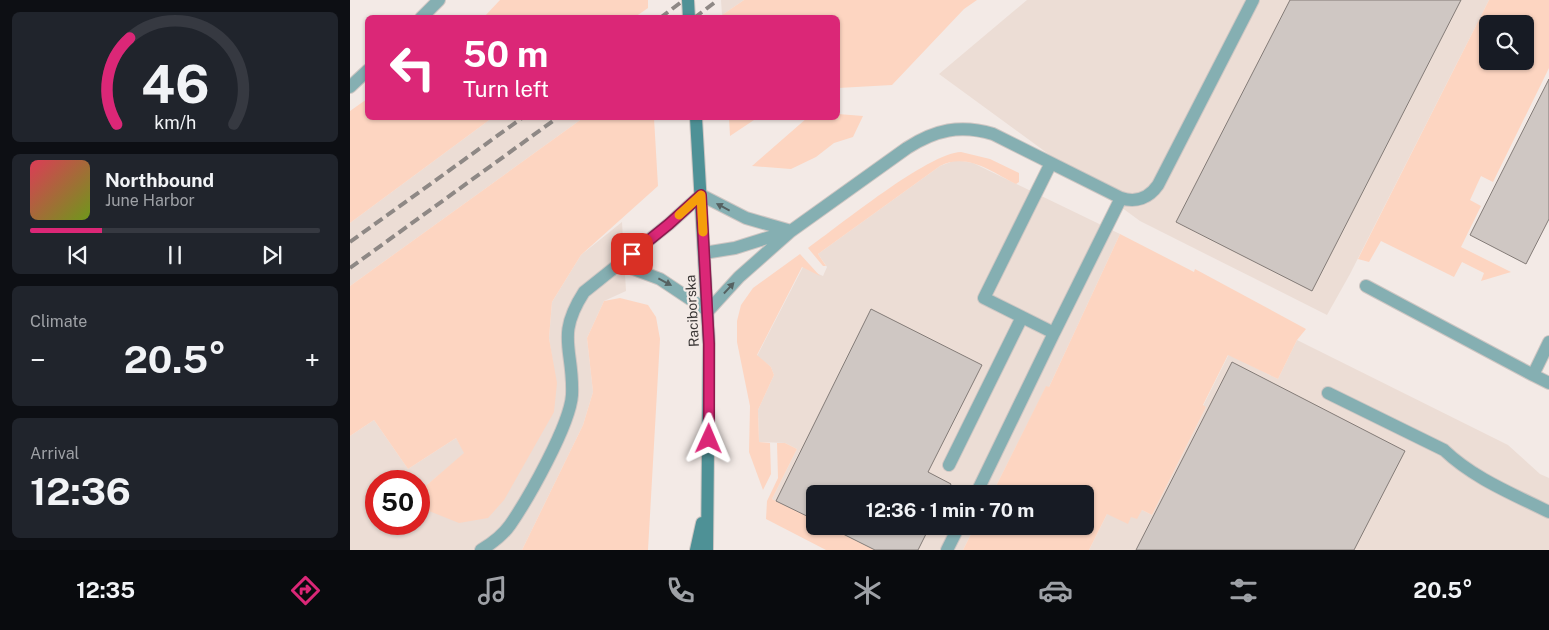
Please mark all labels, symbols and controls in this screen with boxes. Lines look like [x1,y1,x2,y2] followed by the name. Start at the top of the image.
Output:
[1479,15,1534,70] map controls
[1479,15,1534,70] button: search
[463,34,548,75] text: 50 m
[380,35,445,100] icon: left
[141,54,209,115] text: 46
[463,76,549,102] text: Turn left
[154,112,196,133] text: km/h
[105,169,214,191] text: Northbound
[105,191,195,210] text: June Harbor
[716,203,731,211] one-way arrow
[611,233,653,275] pin
[618,240,646,268] icon: arrive
[64,241,92,269] icon: previous
[161,241,189,269] icon: pause
[258,241,286,269] icon: next
[682,274,702,348] street label: Raciborska
[657,278,672,286] one-way arrow
[723,283,735,295] one-way arrow
[30,312,87,331] text: Climate
[124,337,226,382] text: 20.5°
[30,343,46,376] text: −
[304,343,320,376] text: +
[682,412,734,464] position arrow
[30,444,79,463] text: Arrival
[30,469,131,514] text: 12:36
[365,470,430,535] speed limit sign: 50
[866,499,1034,521] text: 12:36 · 1 min · 70 m
[288,573,323,608] icon: directions
[475,573,510,608] icon: music
[663,573,698,608] icon: phone
[850,573,885,608] icon: climate
[1038,573,1073,608] icon: car
[1226,573,1261,608] icon: filters
[76,577,135,603] text: 12:35
[1413,577,1473,603] text: 20.5°

